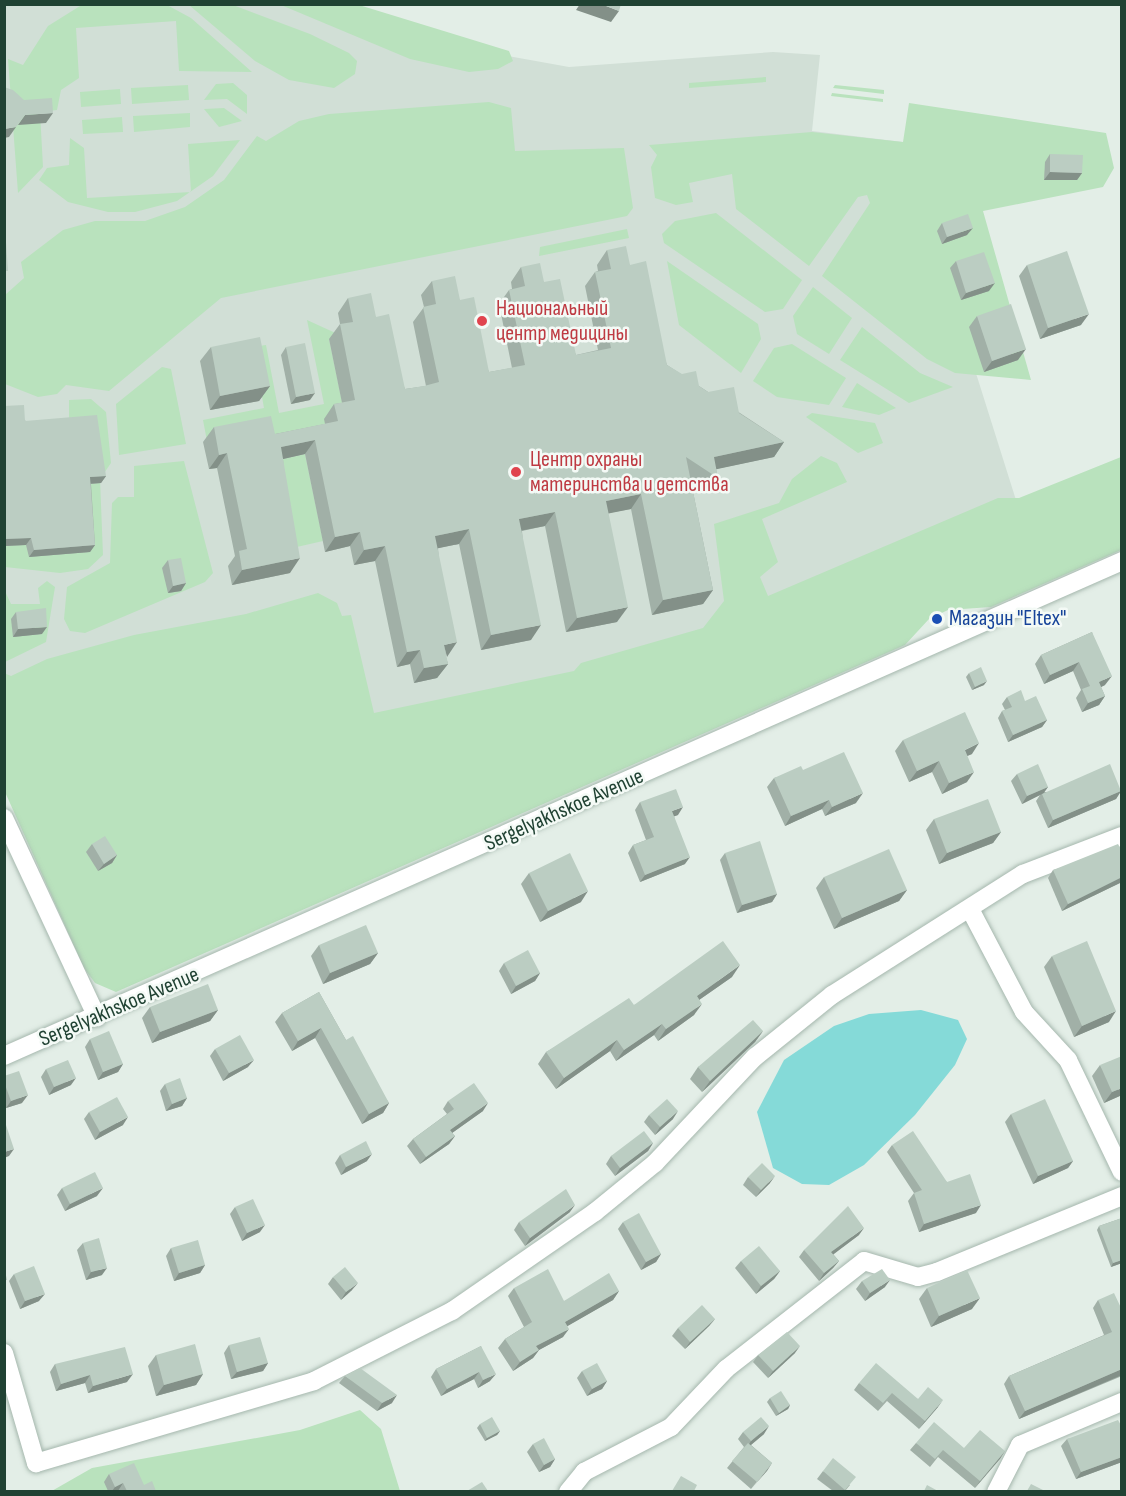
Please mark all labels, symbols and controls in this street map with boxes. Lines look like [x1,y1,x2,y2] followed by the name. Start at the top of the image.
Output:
[496,295,628,346] place label: Национальный центр медицины
[473,312,491,330] marker: Национальный центр медицины
[530,446,729,498] place label: Центр охраны материнства и детства
[507,463,525,481] marker: Центр охраны материнства и детства
[949,606,1066,632] place label: Магазин "Eltex"
[930,612,944,626] marker: Магазин "Eltex"
[480,763,648,857] street label: Sergelyakhskoe Avenue
[35,961,203,1053] street label: Sergelyakhskoe Avenue

